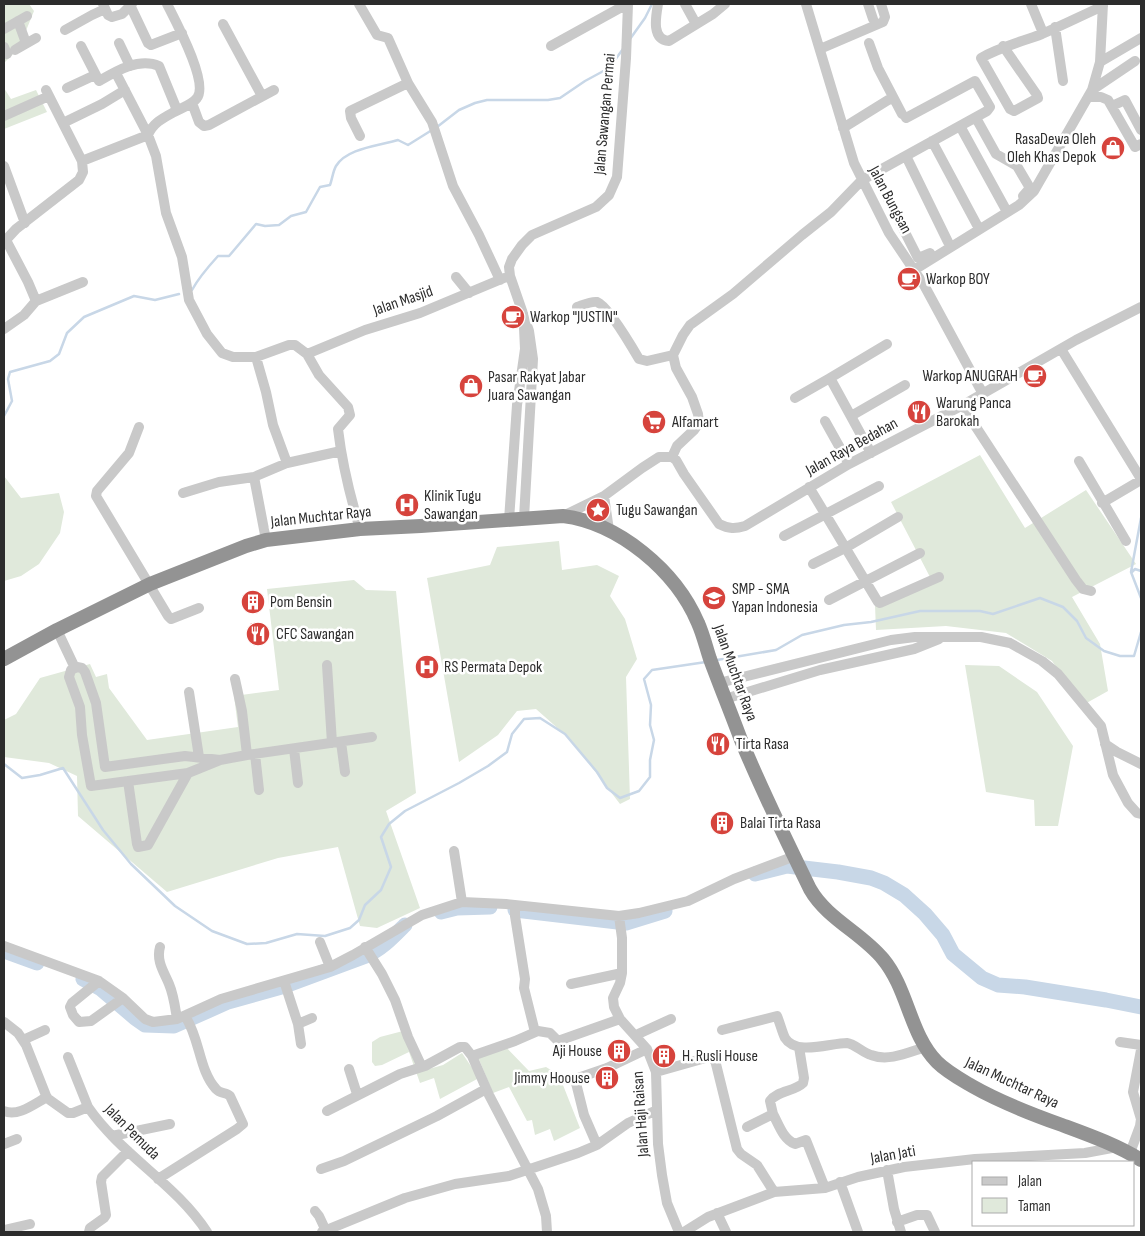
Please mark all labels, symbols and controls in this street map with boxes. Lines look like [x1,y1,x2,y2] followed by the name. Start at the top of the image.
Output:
[590,53,620,176] street label: Jalan Sawangan Permai
[1007,130,1096,167] place label: RasaDewa Oleh Oleh Khas Depok
[1100,135,1126,161] shop icon: RasaDewa Oleh Oleh Khas Depok
[864,162,916,237] street label: Jalan Bungsan
[896,266,922,292] cafe icon: Warkop BOY
[926,270,990,289] place label: Warkop BOY
[370,282,435,320] street label: Jalan Masjid
[500,304,526,330] cafe icon: Warkop "JUSTIN"
[530,308,618,327] place label: Warkop "JUSTIN"
[1022,363,1048,389] cafe icon: Warkop ANUGRAH
[922,367,1018,386] place label: Warkop ANUGRAH
[487,368,586,405] place label: Pasar Rakyat Jabar Juara Sawangan
[458,373,484,399] shop icon: Pasar Rakyat Jabar Juara Sawangan
[936,394,1011,431] place label: Warung Panca Barokah
[906,399,932,425] restaurant icon: Warung Panca Barokah
[641,409,667,435] supermarket icon: Alfamart
[671,413,719,432] place label: Alfamart
[802,414,901,481] street label: Jalan Raya Bedahan
[424,487,481,524] place label: Klinik Tugu Sawangan
[394,492,420,518] hospital icon: Klinik Tugu Sawangan
[585,497,611,523] place icon: Tugu Sawangan
[616,501,698,520] place label: Tugu Sawangan
[269,502,372,532] street label: Jalan Muchtar Raya
[732,580,818,617] place label: SMP - SMA Yapan Indonesia
[701,585,727,611] school or university icon: SMP - SMA Yapan Indonesia
[240,589,266,615] building icon: Pom Bensin
[270,593,332,612] place label: Pom Bensin
[245,621,271,647] restaurant icon: CFC Sawangan
[708,621,761,724] street label: Jalan Muchtar Raya
[276,625,354,644] place label: CFC Sawangan
[414,654,440,680] hospital icon: RS Permata Depok
[444,658,542,677] place label: RS Permata Depok
[705,731,731,757] restaurant icon: Tirta Rasa
[736,735,789,754] place label: Tirta Rasa
[709,810,735,836] building icon: Balai Tirta Rasa
[740,814,821,833] place label: Balai Tirta Rasa
[606,1038,632,1064] building icon: Aji House
[552,1042,602,1061] place label: Aji House
[651,1043,677,1069] building icon: H. Rusli House
[682,1047,758,1066] place label: H. Rusli House
[961,1053,1062,1113] street label: Jalan Muchtar Raya
[594,1065,620,1091] building icon: Jimmy Hoouse
[513,1069,590,1088] place label: Jimmy Hoouse
[629,1071,654,1158] street label: Jalan Haji Raisan
[99,1099,164,1164] street label: Jalan Pemuda
[868,1142,917,1168] street label: Jalan Jati
[972,1161,1135,1226] legend
[1017,1172,1042,1191] text: Jalan
[1018,1197,1051,1216] text: Taman

